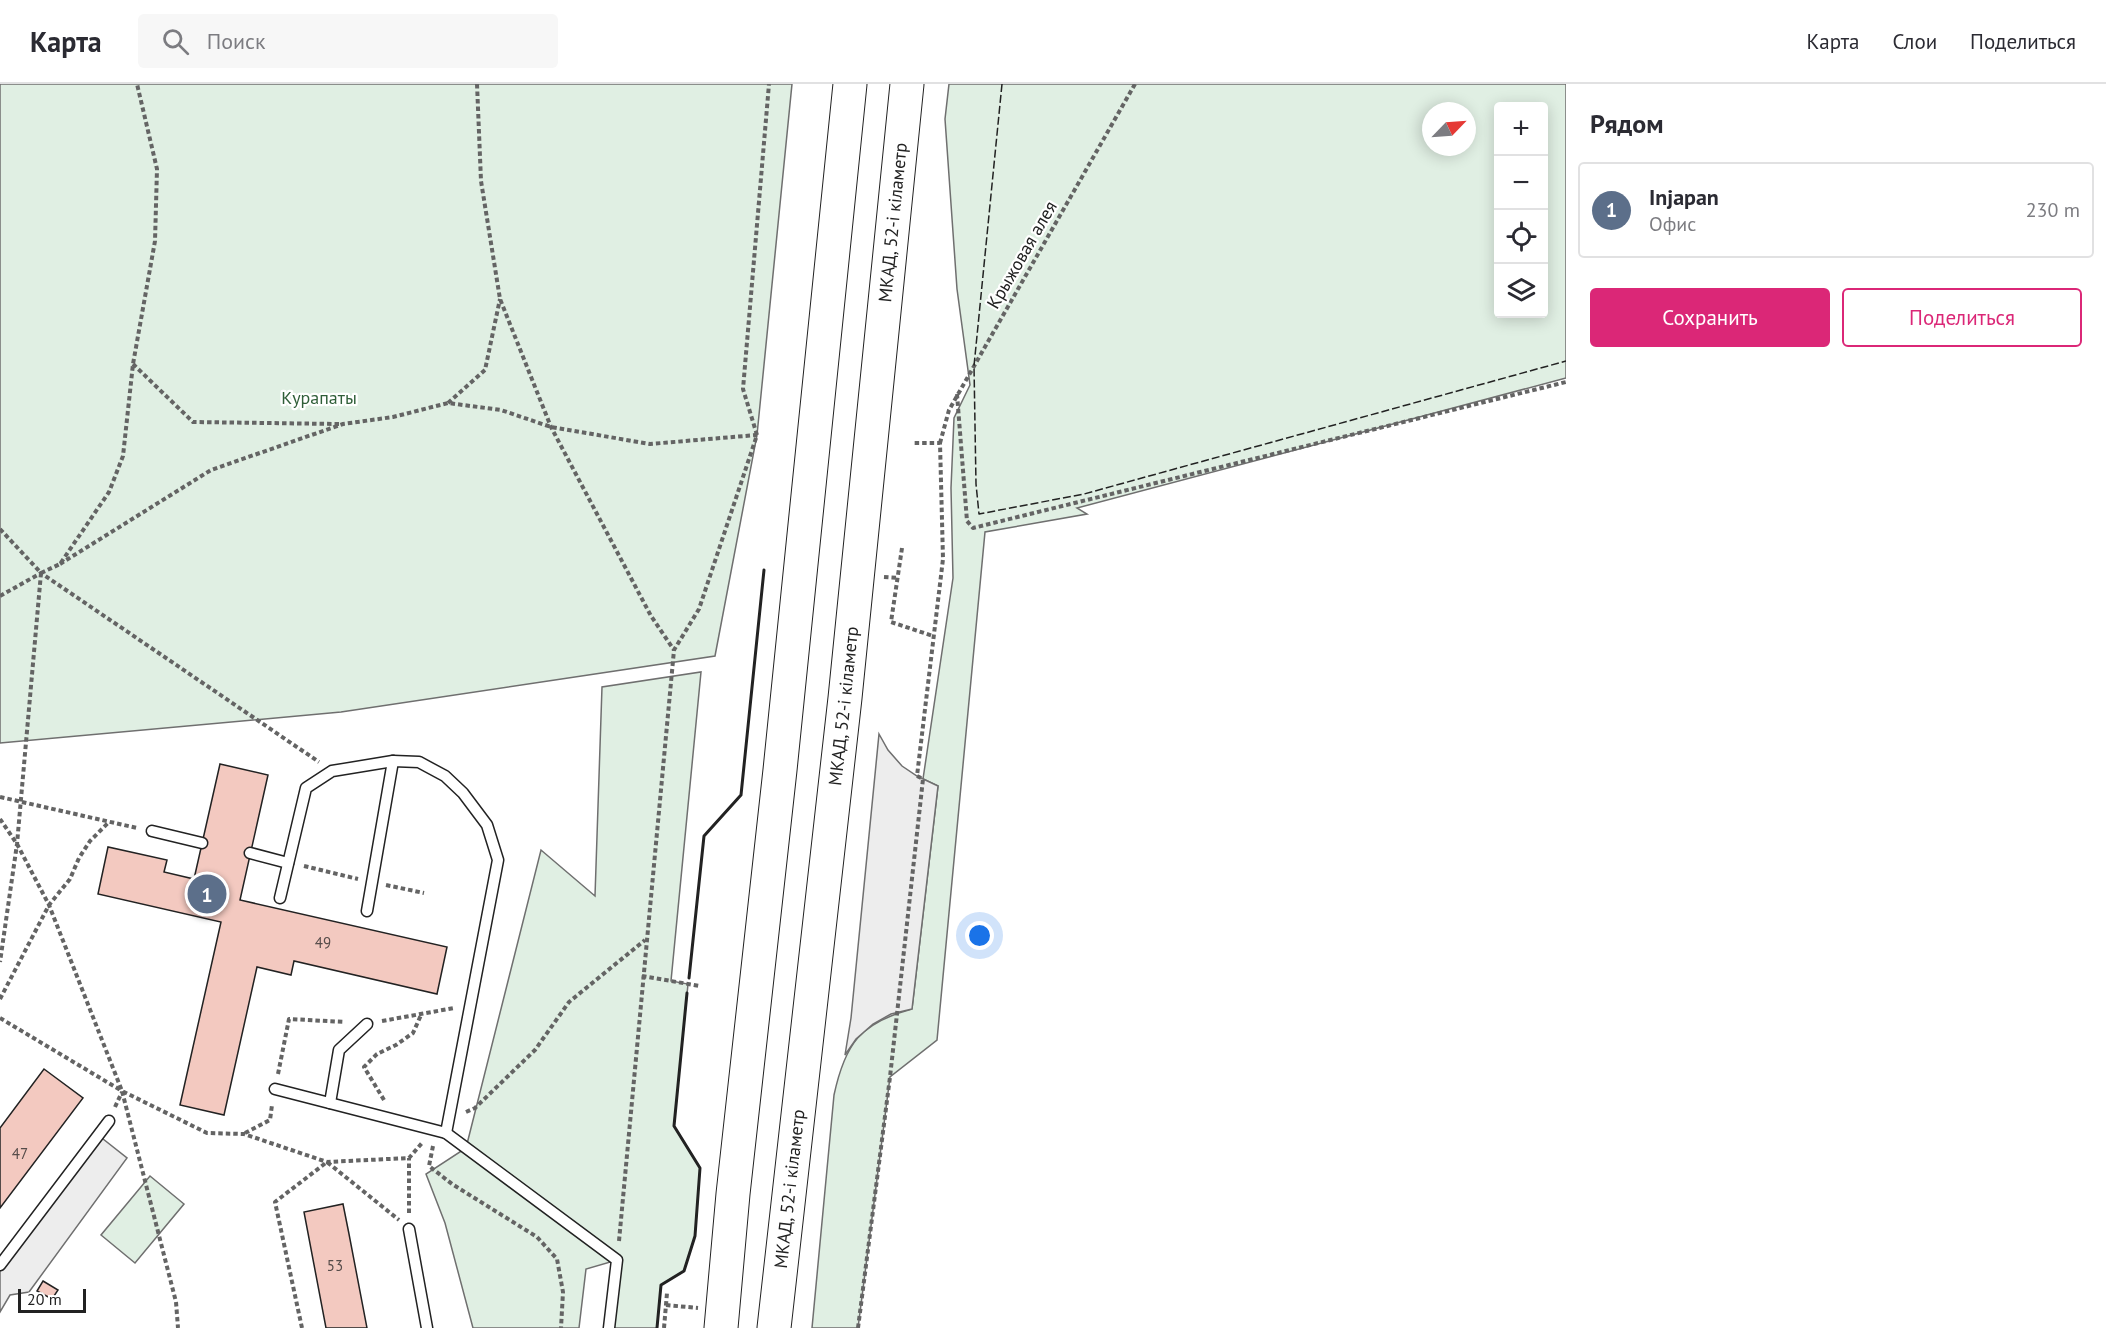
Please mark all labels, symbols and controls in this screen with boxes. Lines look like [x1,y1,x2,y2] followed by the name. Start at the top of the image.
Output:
[138,14,558,68] search box
[30,23,102,60] text: Карта
[159,25,192,58] icon: search
[207,27,266,55] text: Поиск
[1806,28,1859,55] text: Карта
[1892,28,1937,55] text: Слои
[1970,28,2076,55] text: Поделиться
[1422,102,1476,156] north arrow
[1494,102,1548,318] map controls
[1494,102,1548,156] button: +
[1590,107,1664,140] text: Рядом
[873,142,912,303] street label: МКАД, 52-і кіламетр
[1494,156,1548,210] button: −
[1649,183,1719,211] text: Injapan
[981,197,1062,313] street label: Крыжовая алея
[1606,197,1617,223] text: 1
[2026,197,2080,223] text: 230 m
[1494,210,1548,264] button: locate
[1649,211,1696,237] text: Офис
[1494,264,1548,318] button: layers
[1590,288,1830,347] button: Сохранить
[1842,288,2082,347] button: Поделиться
[281,386,357,409] park label: Курапаты
[823,625,863,787] street label: МКАД, 52-і кіламетр
[188,872,226,916] pin: 1
[965,921,994,950] your location
[315,933,331,952] house number: 49
[769,1108,810,1270] street label: МКАД, 52-і кіламетр
[12,1144,28,1163] house number: 47
[327,1256,343,1275] house number: 53
[18,1286,86,1314] scale bar
[27,1289,62,1309] text: 20 m

